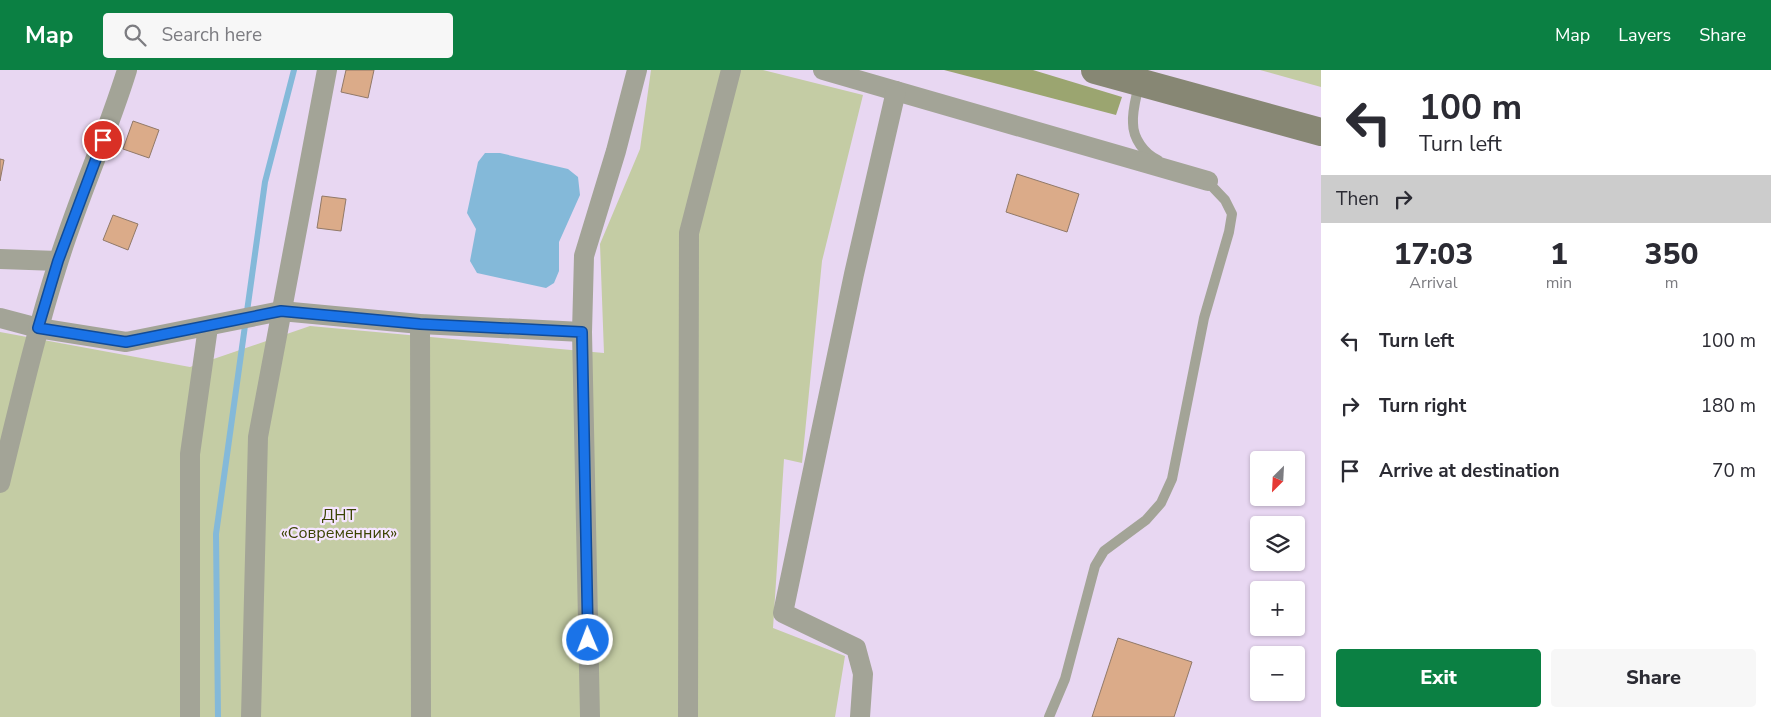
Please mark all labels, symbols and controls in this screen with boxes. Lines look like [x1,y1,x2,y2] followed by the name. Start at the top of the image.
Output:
[103,13,453,58] search box
[25,19,73,51] text: Map
[121,21,149,49] icon: search
[161,22,262,48] text: Search here
[1555,23,1590,47] text: Map
[1618,23,1671,47] text: Layers
[1699,23,1746,47] text: Share
[1419,84,1522,131] text: 100 m
[1336,90,1401,155] icon: left
[82,119,124,161] pin
[89,126,117,154] icon: arrive
[1419,129,1502,159] text: Turn left
[1389,185,1417,213] icon: right
[1336,186,1379,212] text: Then
[1393,234,1473,275] text: 17:03
[1550,234,1568,275] text: 1
[1645,234,1699,275] text: 350
[1409,272,1457,294] text: Arrival
[1546,272,1572,294] text: min
[1665,272,1678,294] text: m
[1336,327,1364,355] icon: left
[1379,328,1454,354] text: Turn left
[1701,328,1756,354] text: 100 m
[1336,392,1364,420] icon: right
[1379,393,1466,419] text: Turn right
[1701,393,1756,419] text: 180 m
[1250,451,1305,506] north arrow
[1250,451,1305,701] map controls
[1336,457,1364,485] icon: arrive
[1379,458,1560,484] text: Arrive at destination
[1712,458,1756,484] text: 70 m
[281,504,397,544] park label: ДНТ «Современник»
[1250,516,1305,571] button: layers
[1250,581,1305,636] button: +
[561,613,613,665] position arrow
[1250,646,1305,701] button: −
[1336,649,1541,707] button: Exit
[1551,649,1756,707] button: Share

